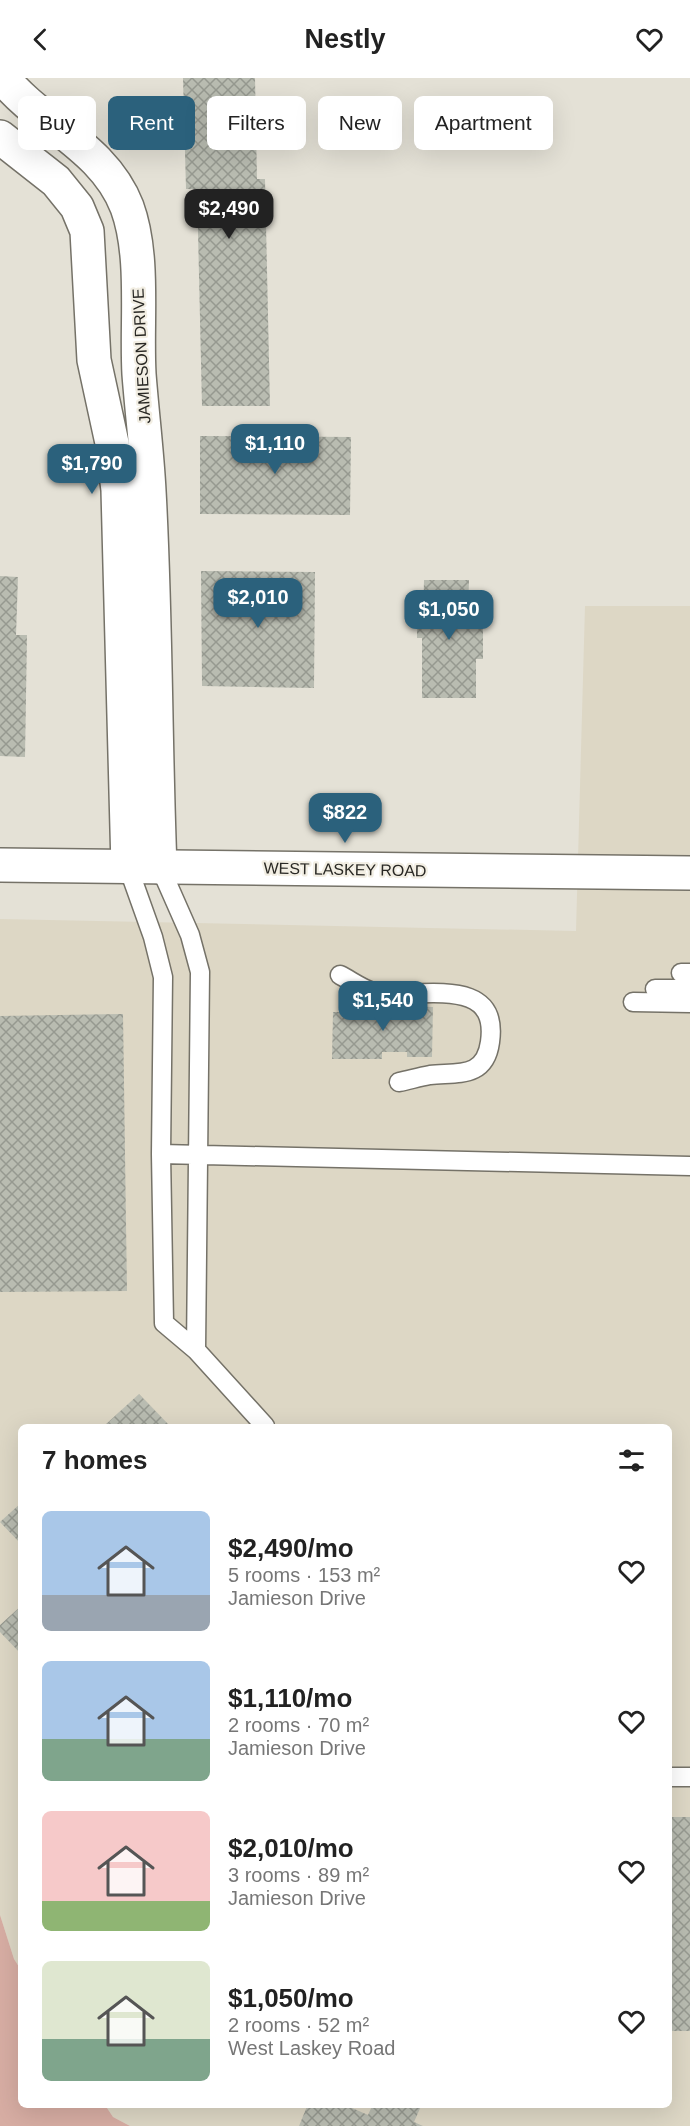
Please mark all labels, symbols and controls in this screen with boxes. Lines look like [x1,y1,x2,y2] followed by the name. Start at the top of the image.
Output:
[24,23,57,56] icon: back
[633,23,666,56] icon: heart
[304,24,386,54] text: Nestly
[18,96,96,150] chip: Buy
[108,96,195,150] chip: Rent
[207,96,306,150] chip: Filters
[318,96,402,150] chip: New
[414,96,553,150] chip: Apartment
[180,189,278,240] pin: $2,490
[198,197,260,219] text: $2,490
[129,288,154,424] street label: JAMIESON DRIVE
[226,424,324,475] pin: $1,110
[245,432,305,454] text: $1,110
[43,444,141,495] pin: $1,790
[61,452,123,474] text: $1,790
[209,578,307,629] pin: $2,010
[227,586,289,608] text: $2,010
[400,590,498,641] pin: $1,050
[418,598,480,620] text: $1,050
[309,793,381,844] pin: $822
[323,801,367,823] text: $822
[263,860,427,879] street label: WEST LASKEY ROAD
[334,981,432,1032] pin: $1,540
[352,989,414,1011] text: $1,540
[615,1444,648,1477] icon: filters
[42,1445,148,1475] text: 7 homes
[228,1533,354,1563] text: $2,490/mo
[90,1535,162,1607] icon: home
[615,1555,648,1588] icon: heart
[228,1564,380,1586] text: 5 rooms · 153 m²
[228,1587,366,1609] text: Jamieson Drive
[228,1683,352,1713] text: $1,110/mo
[90,1685,162,1757] icon: home
[615,1705,648,1738] icon: heart
[228,1714,369,1736] text: 2 rooms · 70 m²
[228,1737,366,1759] text: Jamieson Drive
[228,1833,354,1863] text: $2,010/mo
[90,1835,162,1907] icon: home
[615,1855,648,1888] icon: heart
[228,1864,369,1886] text: 3 rooms · 89 m²
[228,1887,366,1909] text: Jamieson Drive
[228,1983,354,2013] text: $1,050/mo
[90,1985,162,2057] icon: home
[615,2005,648,2038] icon: heart
[228,2014,369,2036] text: 2 rooms · 52 m²
[228,2037,396,2059] text: West Laskey Road

